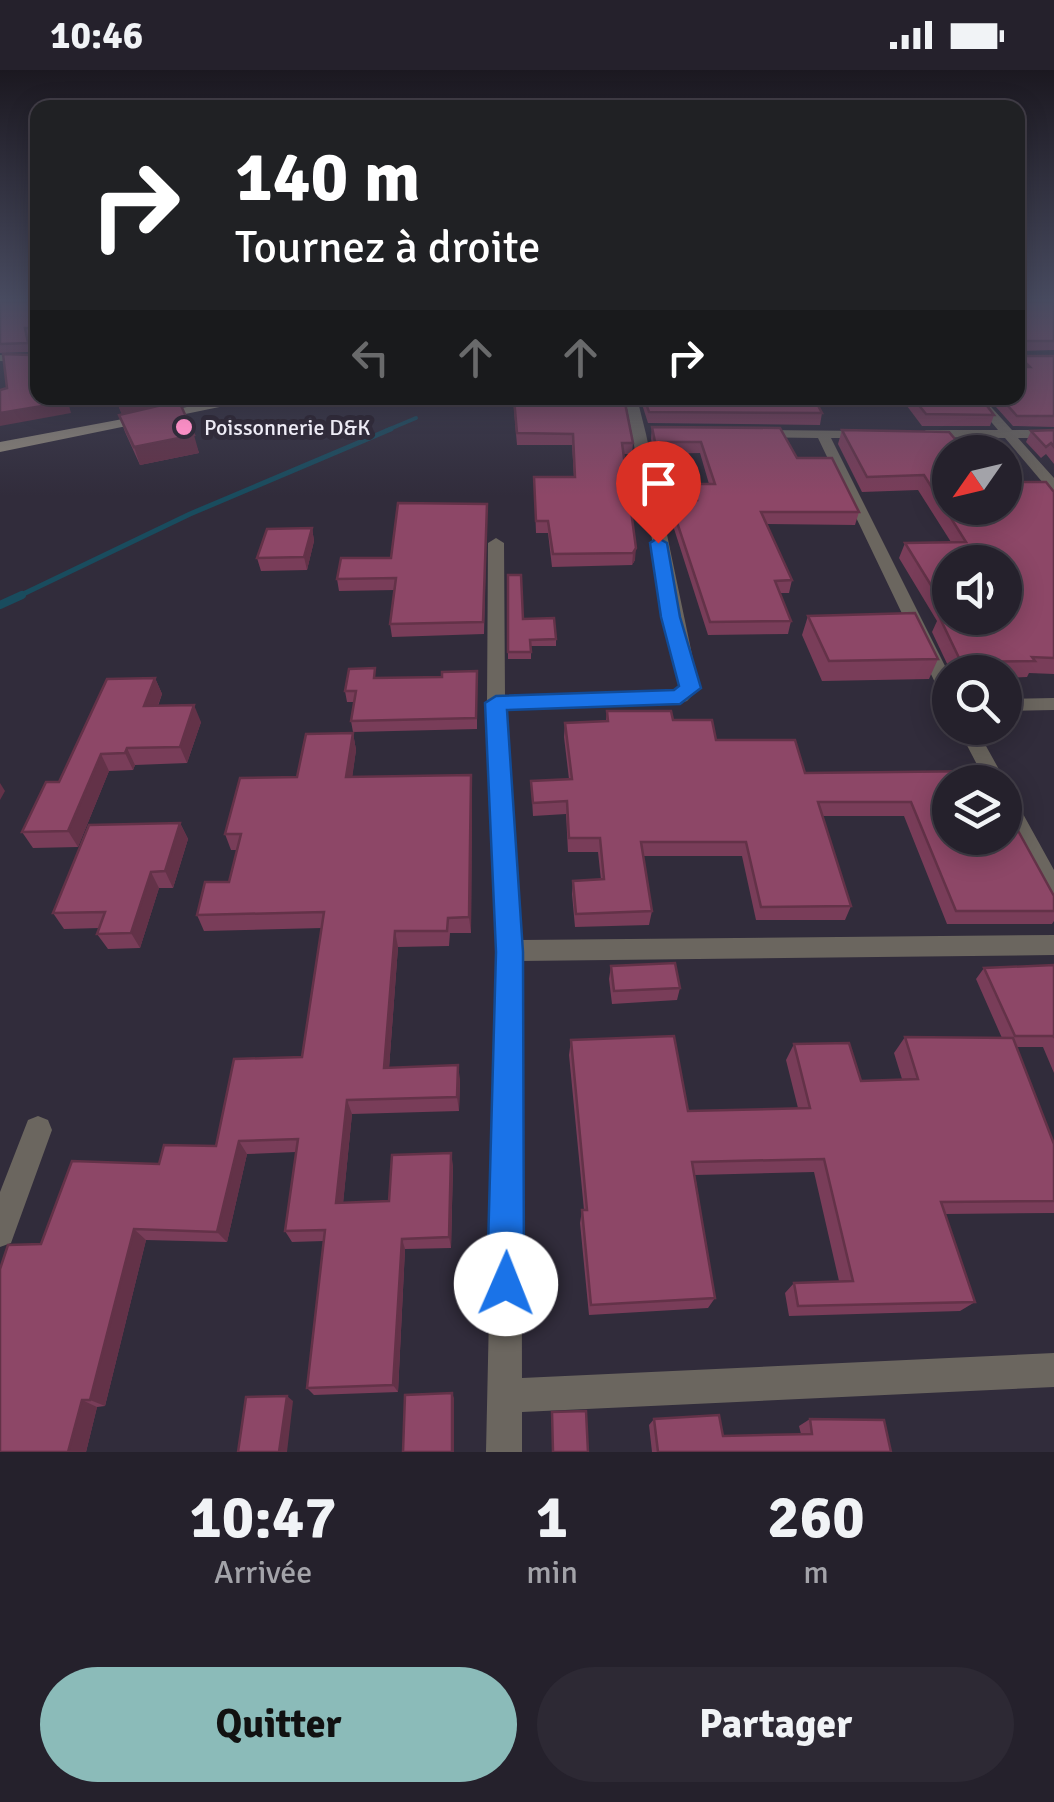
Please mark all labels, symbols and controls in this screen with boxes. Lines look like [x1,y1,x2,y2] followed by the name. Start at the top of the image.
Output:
[50,12,143,59] text: 10:46
[235,134,420,220] text: 140 m
[70,140,200,270] icon: right
[235,220,541,275] text: Tournez à droite
[343,330,398,385] icon: left
[448,330,503,385] icon: ahead
[553,330,608,385] icon: ahead
[658,330,713,385] icon: right
[204,414,370,441] place label: Poissonnerie D&K
[173,416,195,438] marker: Poissonnerie D&K
[932,435,1022,525] north arrow
[932,435,1022,855] map controls
[616,441,701,544] pin
[631,456,686,511] icon: arrive
[932,545,1022,635] button: sound
[932,655,1022,745] button: search
[932,765,1022,855] button: layers
[454,1232,558,1336] position arrow
[189,1481,337,1555] text: 10:47
[536,1481,568,1555] text: 1
[767,1481,865,1555] text: 260
[214,1553,312,1592] text: Arrivée
[526,1553,578,1592] text: min
[803,1553,829,1592] text: m
[40,1667,517,1782] button: Quitter
[537,1667,1014,1782] button: Partager

